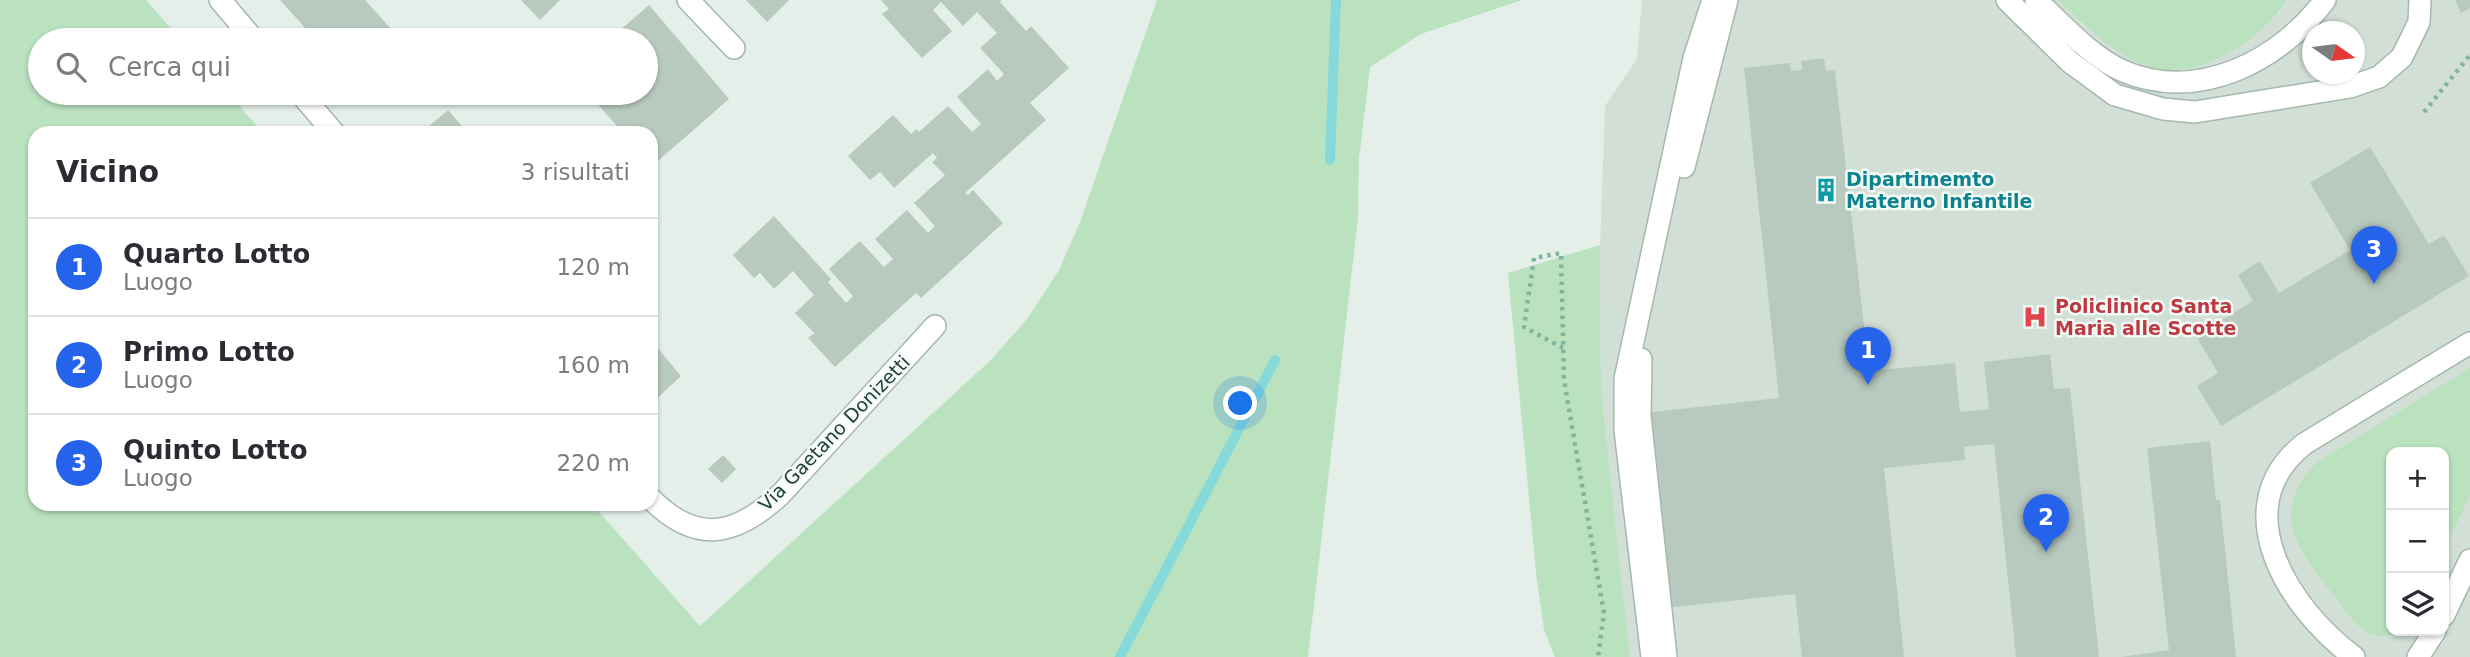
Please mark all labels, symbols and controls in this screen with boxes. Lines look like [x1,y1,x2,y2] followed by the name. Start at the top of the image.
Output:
[2302,21,2365,84] north arrow
[28,28,658,105] search box
[52,48,90,86] icon: search
[108,52,231,82] text: Cerca qui
[56,154,159,189] text: Vicino
[521,159,630,185] text: 3 risultati
[1846,168,2032,212] place label: Dipartimemto Materno Infantile
[1812,176,1840,204] building icon: Dipartimemto Materno Infantile
[2351,226,2397,284] pin: 3
[123,239,310,269] text: Quarto Lotto
[71,254,87,280] text: 1
[556,254,630,280] text: 120 m
[123,269,193,295] text: Luogo
[2055,295,2236,339] place label: Policlinico Santa Maria alle Scotte
[2021,303,2049,331] hospital icon: Policlinico Santa Maria alle Scotte
[1845,327,1891,385] pin: 1
[123,337,295,367] text: Primo Lotto
[754,351,914,515] street label: Via Gaetano Donizetti
[71,352,87,378] text: 2
[556,352,630,378] text: 160 m
[123,367,193,393] text: Luogo
[1223,386,1257,420] your location
[123,435,308,465] text: Quinto Lotto
[2386,447,2449,636] map controls
[2386,447,2449,510] button: +
[71,450,87,476] text: 3
[556,450,630,476] text: 220 m
[123,465,193,491] text: Luogo
[2023,494,2069,552] pin: 2
[2386,510,2449,573] button: −
[2386,573,2449,636] button: layers

